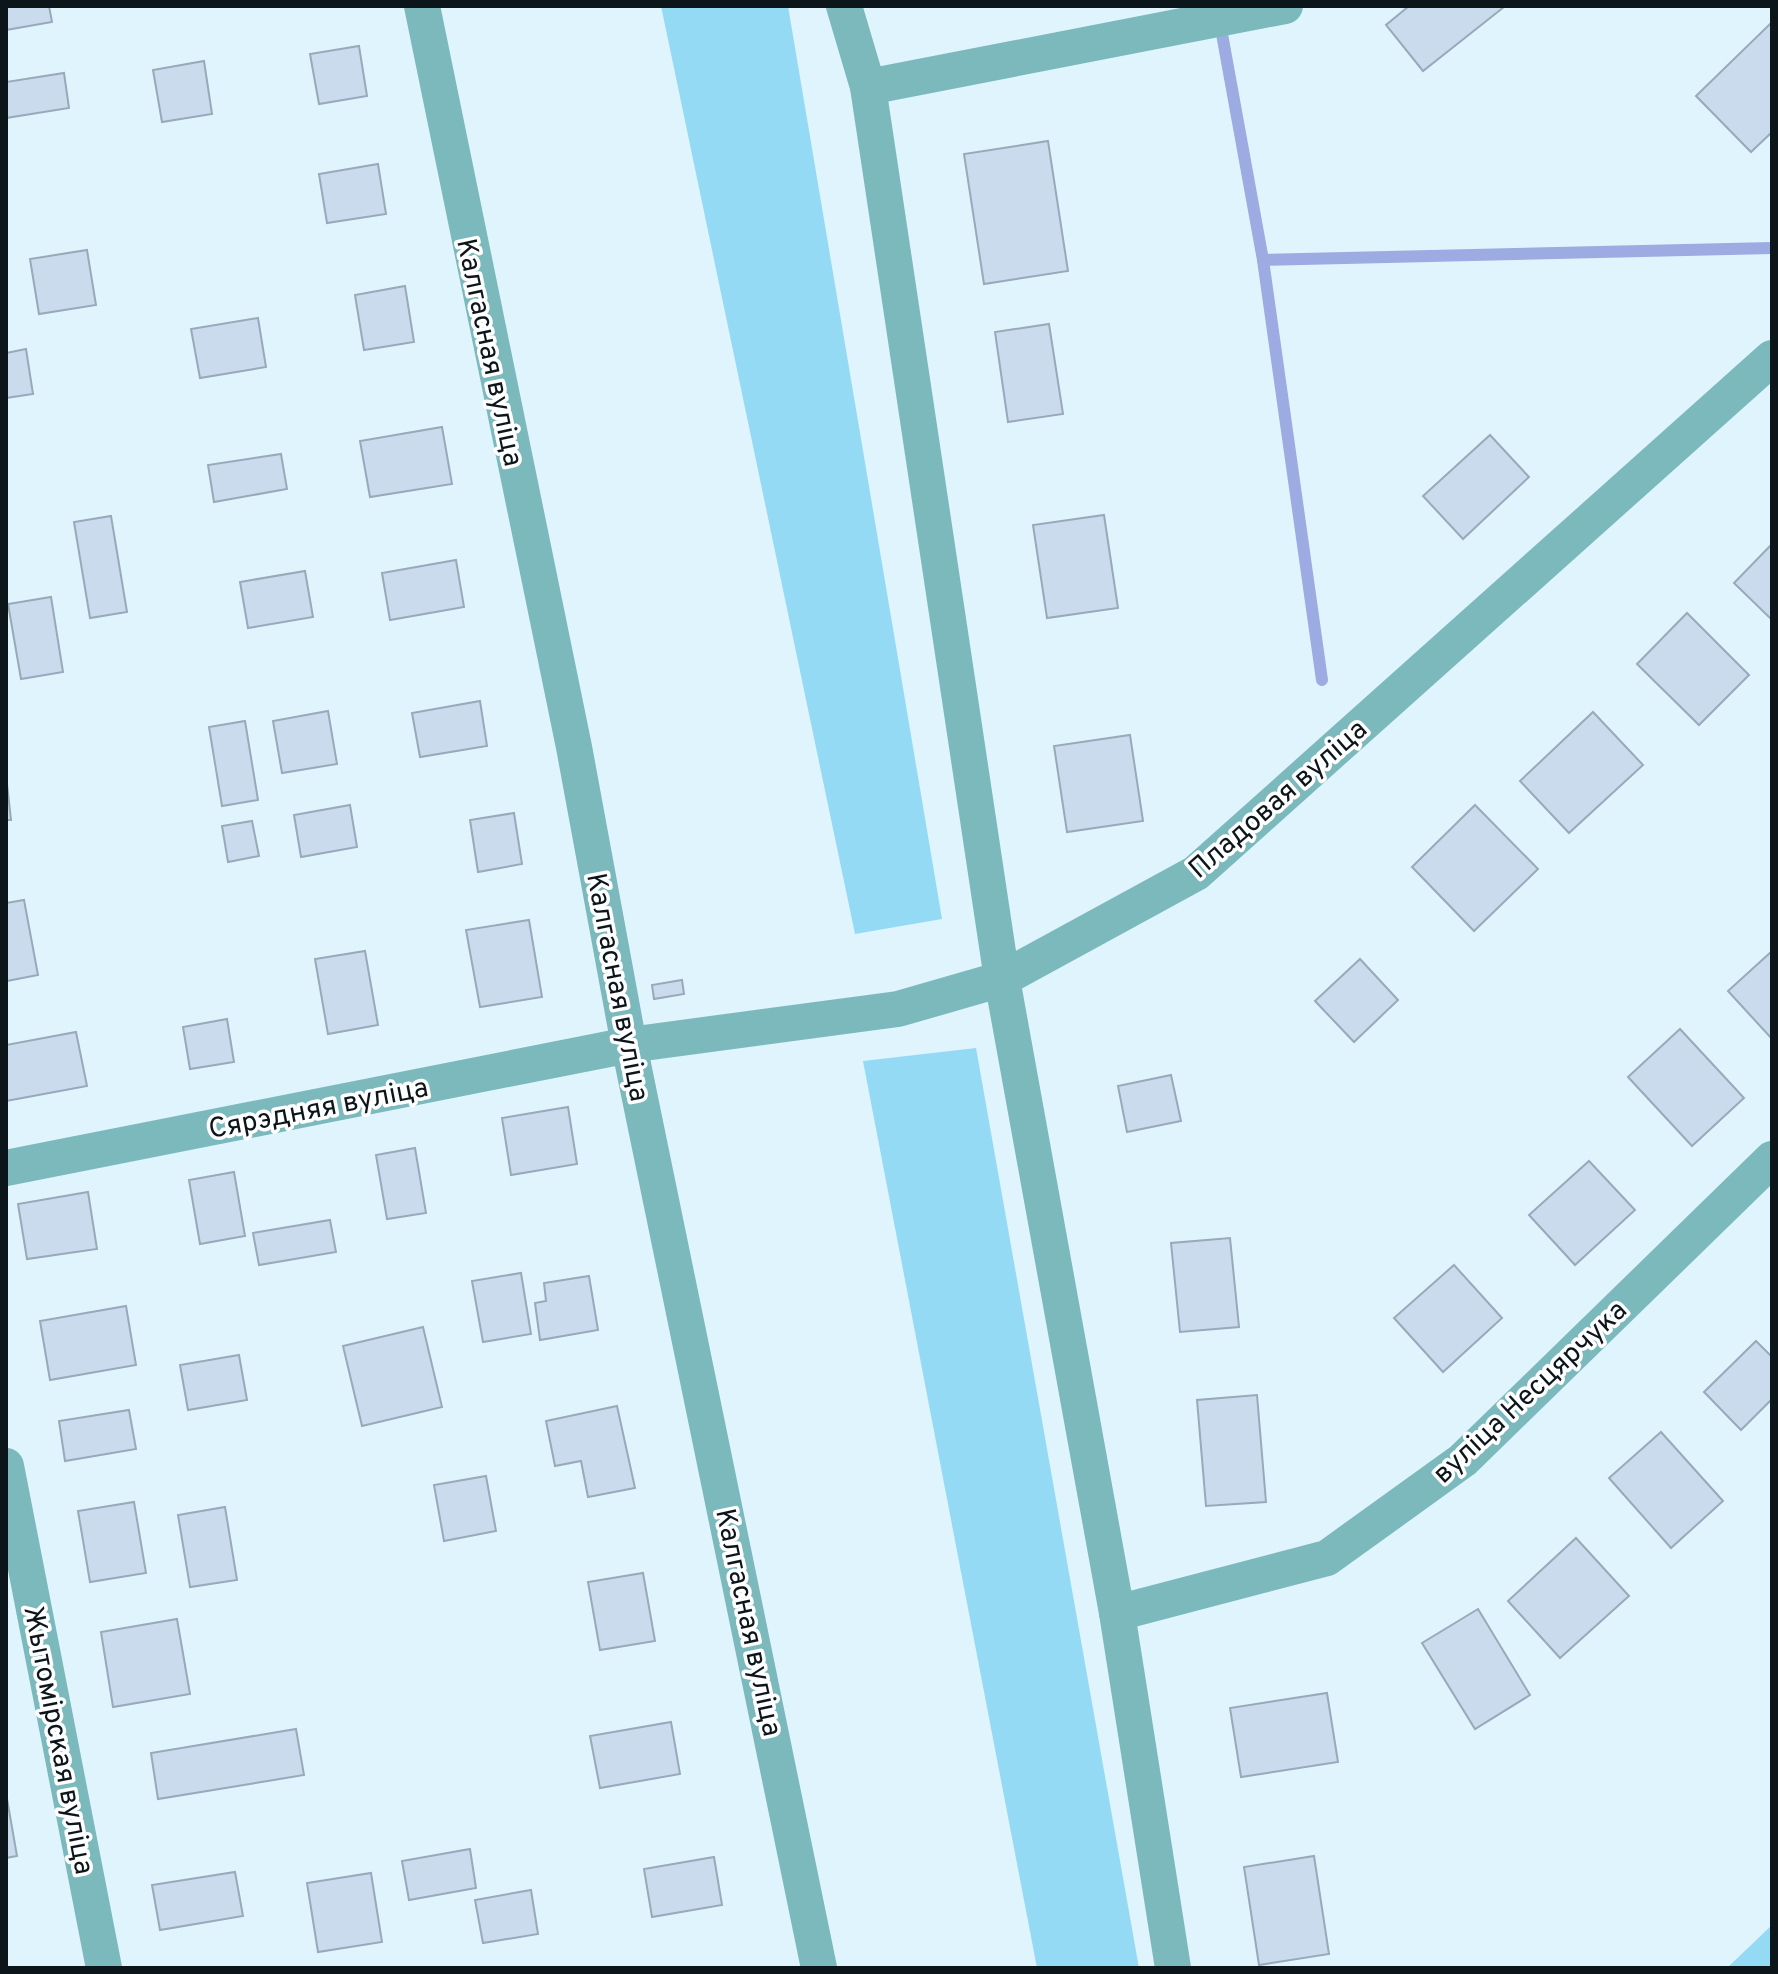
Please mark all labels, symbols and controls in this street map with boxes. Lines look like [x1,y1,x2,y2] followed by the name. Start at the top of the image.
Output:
[446,235,530,470] street label: Калгасная вуліца
[1182,713,1376,888] street label: Пладовая вуліца
[576,870,656,1105] street label: Калгасная вуліца
[206,1071,432,1149] street label: Сярэдняя вуліца
[1426,1294,1636,1493] street label: вуліца Несцярчука
[705,1505,789,1740] street label: Калгасная вуліца
[13,1603,101,1878] street label: Жытомірская вуліца

